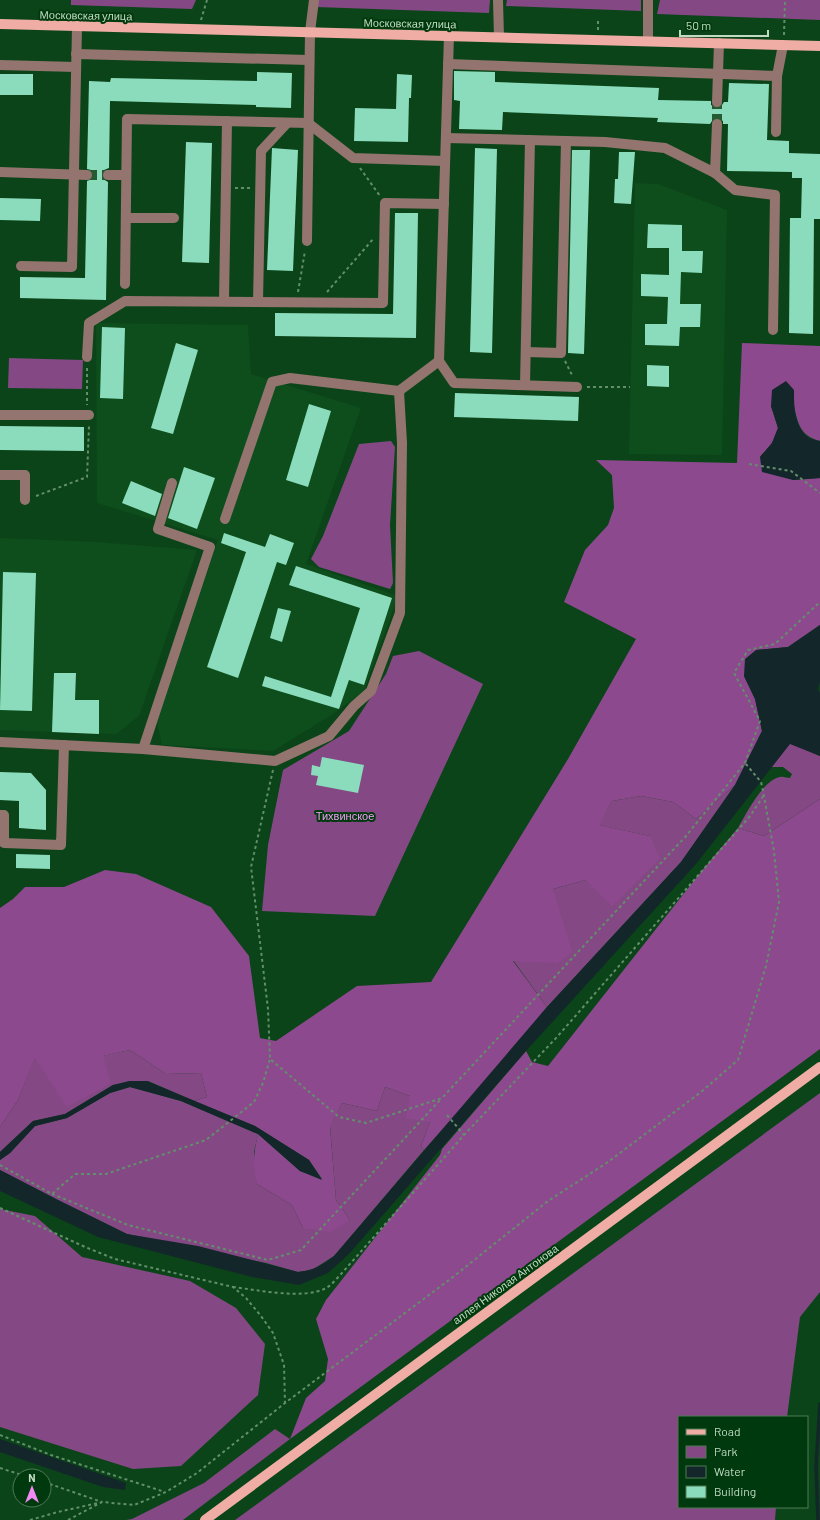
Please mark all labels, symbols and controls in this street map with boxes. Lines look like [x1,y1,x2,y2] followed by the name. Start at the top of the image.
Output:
[40,8,133,22] street label: Московская улица
[680,12,768,38] scale bar
[364,16,457,30] street label: Московская улица
[686,18,711,32] text: 50 m
[316,809,374,822] park label: Тихвинское
[450,1241,561,1327] street label: аллея Николая Антонова
[678,1416,808,1508] legend
[714,1424,741,1438] text: Road
[714,1444,738,1458] text: Park
[714,1464,746,1478] text: Water
[12,1468,52,1508] north arrow
[28,1471,36,1484] text: N
[714,1484,756,1498] text: Building

